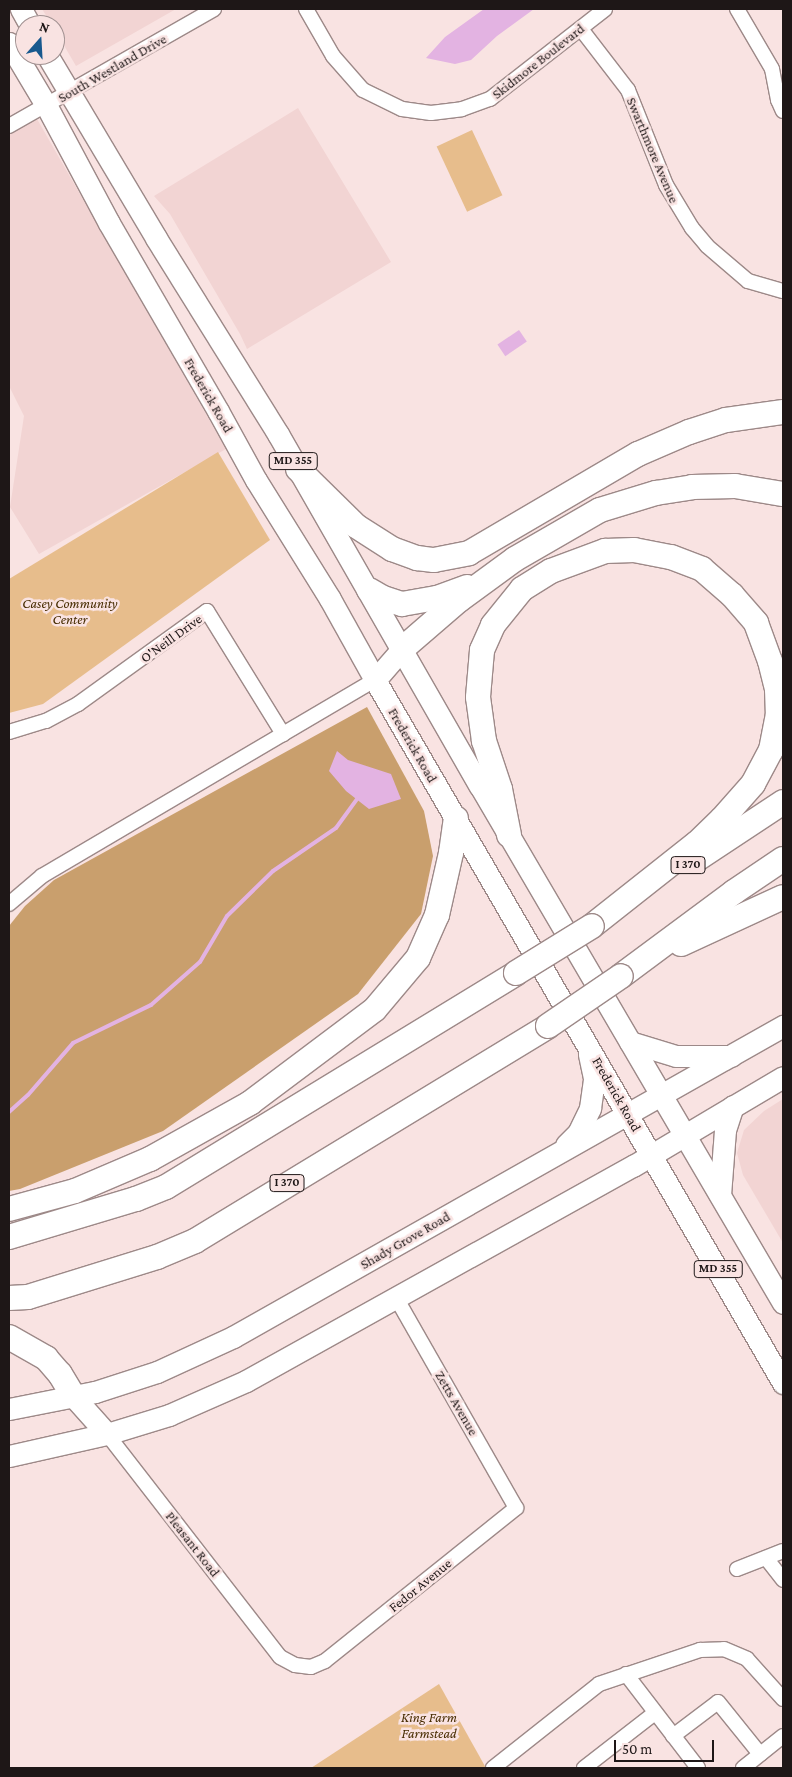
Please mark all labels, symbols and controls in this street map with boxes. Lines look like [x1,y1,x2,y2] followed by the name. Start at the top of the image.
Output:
[15,15,65,65] north arrow
[37,18,52,36] text: N
[488,20,588,102] street label: Skidmore Boulevard
[55,30,169,106] street label: South Westland Drive
[623,95,683,205] street label: Swarthmore Avenue
[181,355,237,435] street label: Frederick Road
[268,452,318,471] road number: MD 355
[22,595,118,628] park label: Casey Community Center
[137,610,205,666] street label: O'Neill Drive
[385,705,441,785] street label: Frederick Road
[670,856,706,874] road number: I 370
[589,1054,645,1134] street label: Frederick Road
[270,1174,304,1192] road number: I 370
[357,1207,453,1273] street label: Shady Grove Road
[693,1260,743,1278] road number: MD 355
[432,1368,482,1438] street label: Zetts Avenue
[162,1508,224,1580] street label: Pleasant Road
[385,1555,455,1615] street label: Fedor Avenue
[401,1709,457,1741] park label: King Farm Farmstead
[617,1730,717,1762] scale bar
[622,1741,652,1757] text: 50 m

